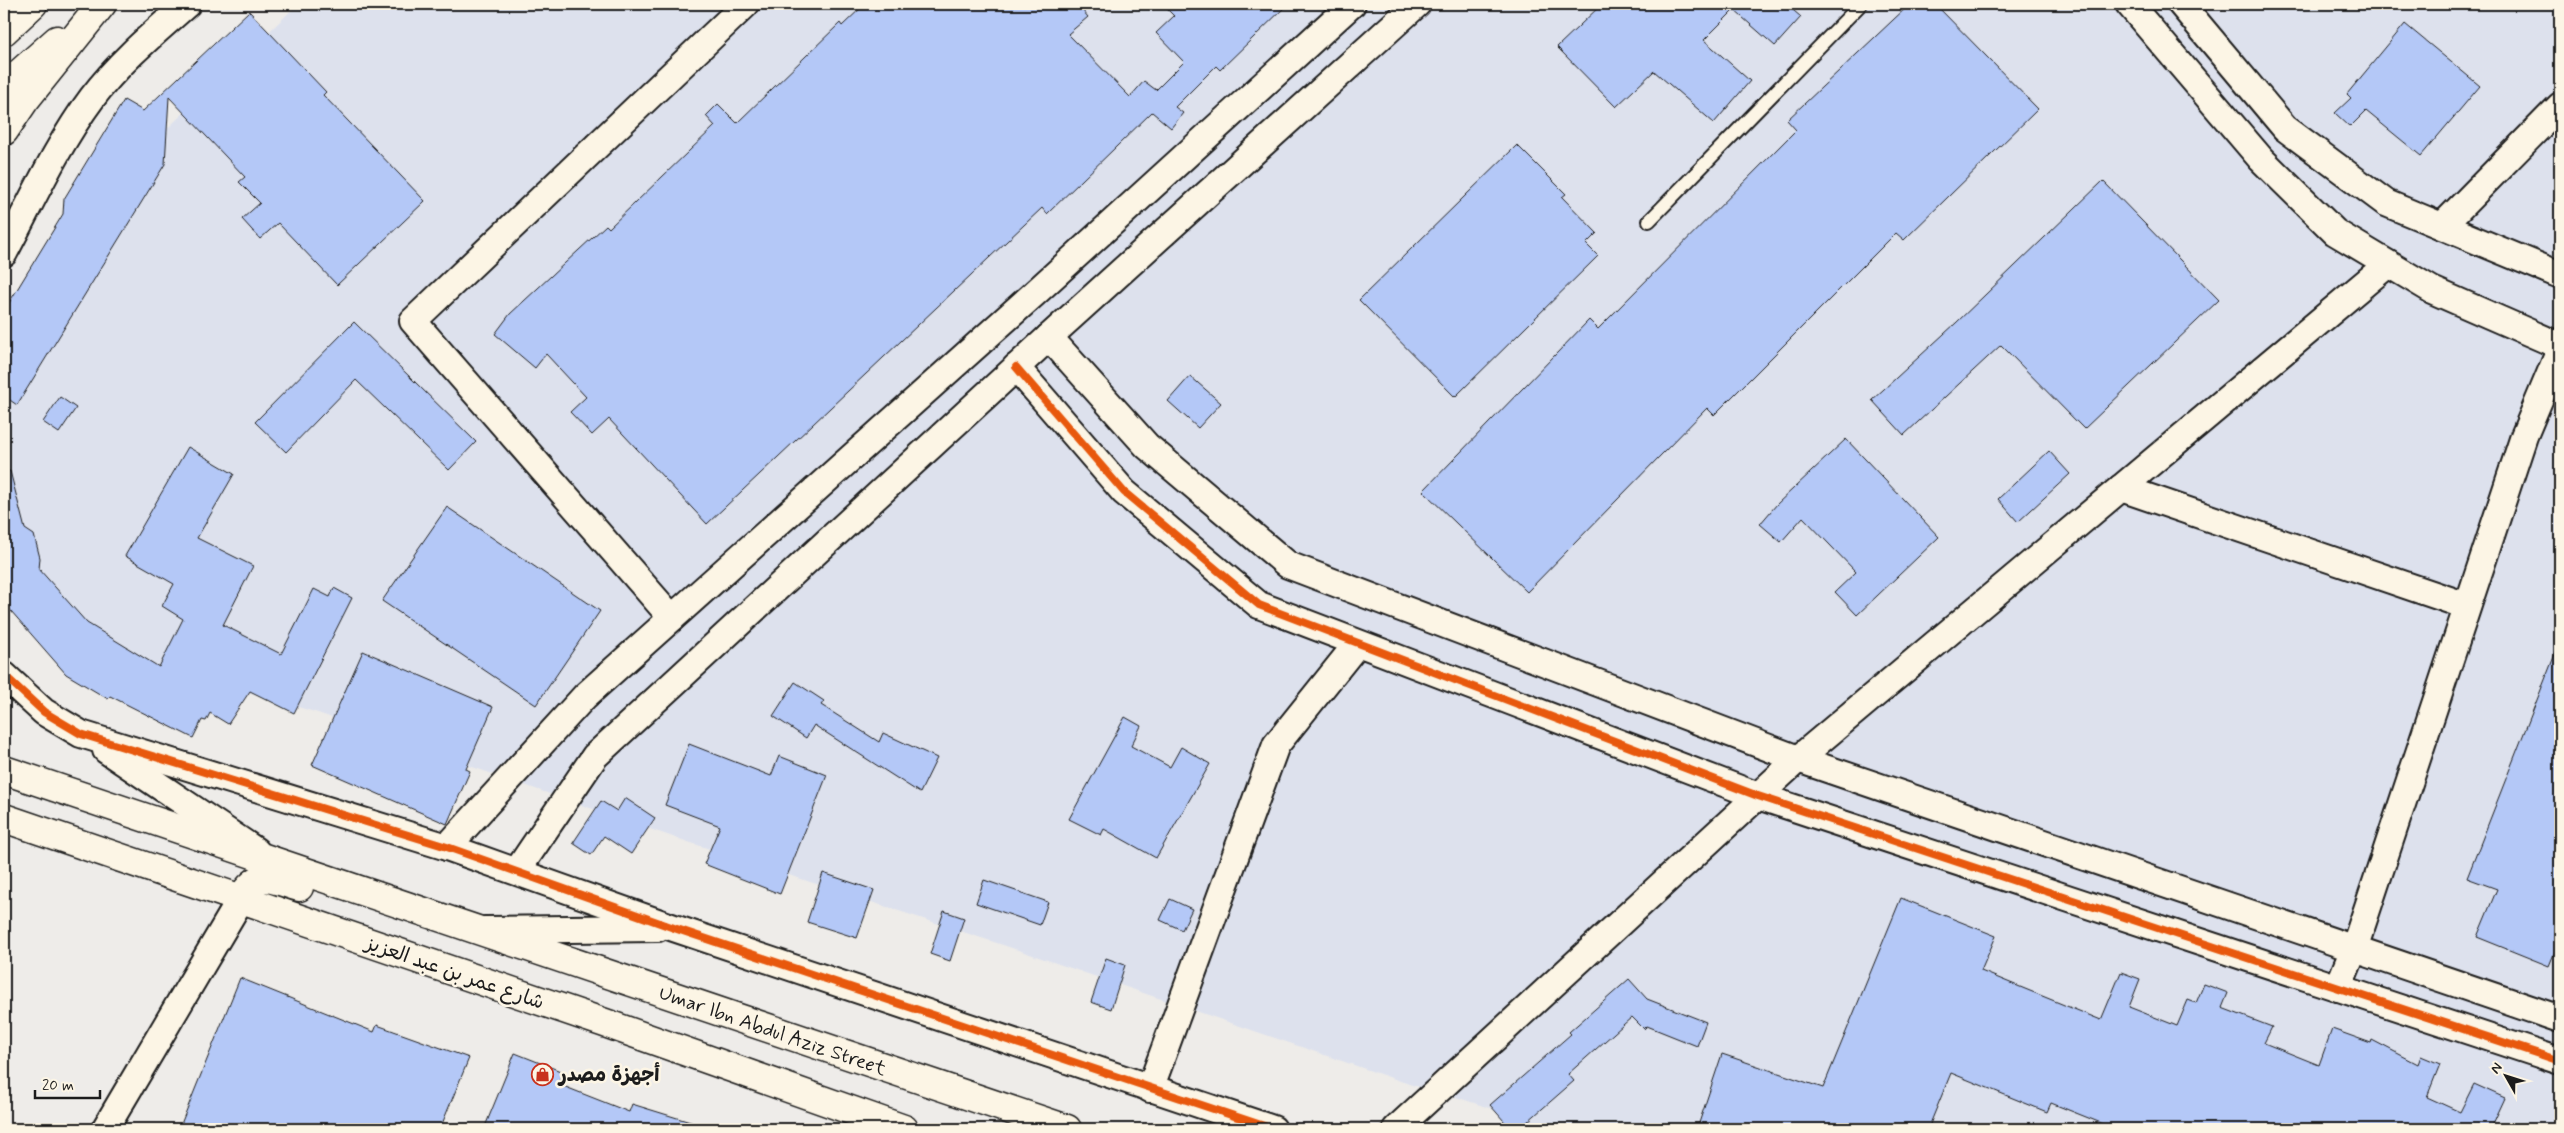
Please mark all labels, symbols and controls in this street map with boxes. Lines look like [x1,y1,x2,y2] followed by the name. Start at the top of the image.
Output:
[360,930,547,1017] street label: شارع عمر بن عبد العزيز
[655,980,890,1083] street label: Umar Ibn Abdul Aziz Street
[2482,1050,2532,1100] north arrow
[2487,1059,2507,1078] text: N
[531,1062,555,1086] shop icon: أجهزة مصدر
[557,1062,660,1089] place label: أجهزة مصدر
[35,1068,100,1100] scale bar
[42,1076,74,1096] text: 20 m

